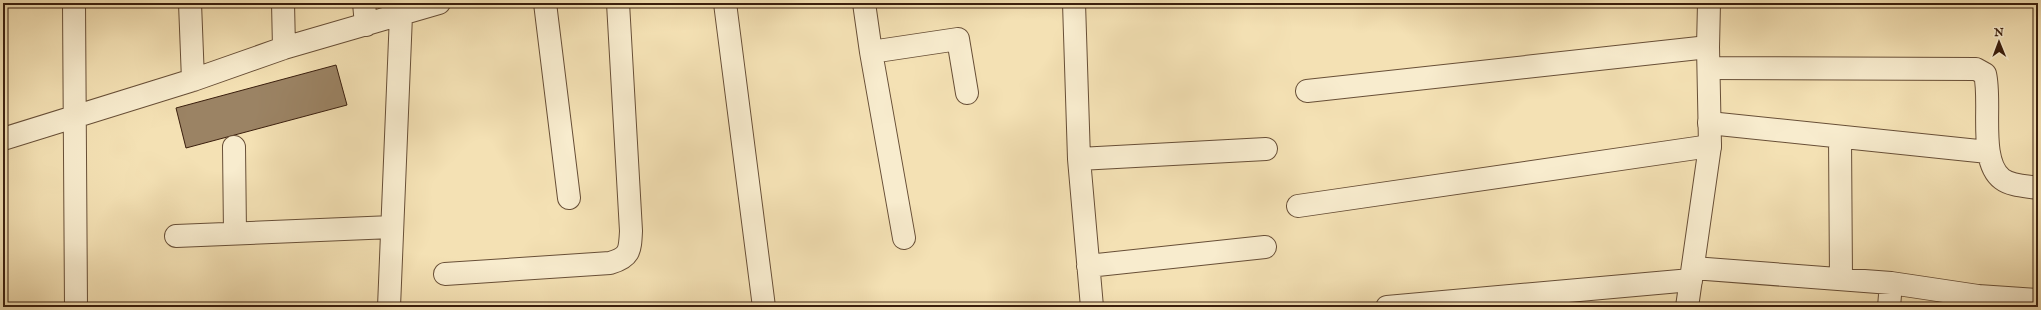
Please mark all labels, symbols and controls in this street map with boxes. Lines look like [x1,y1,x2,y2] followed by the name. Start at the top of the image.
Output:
[1979,22,2019,62] north arrow
[1993,26,2004,40] text: N

